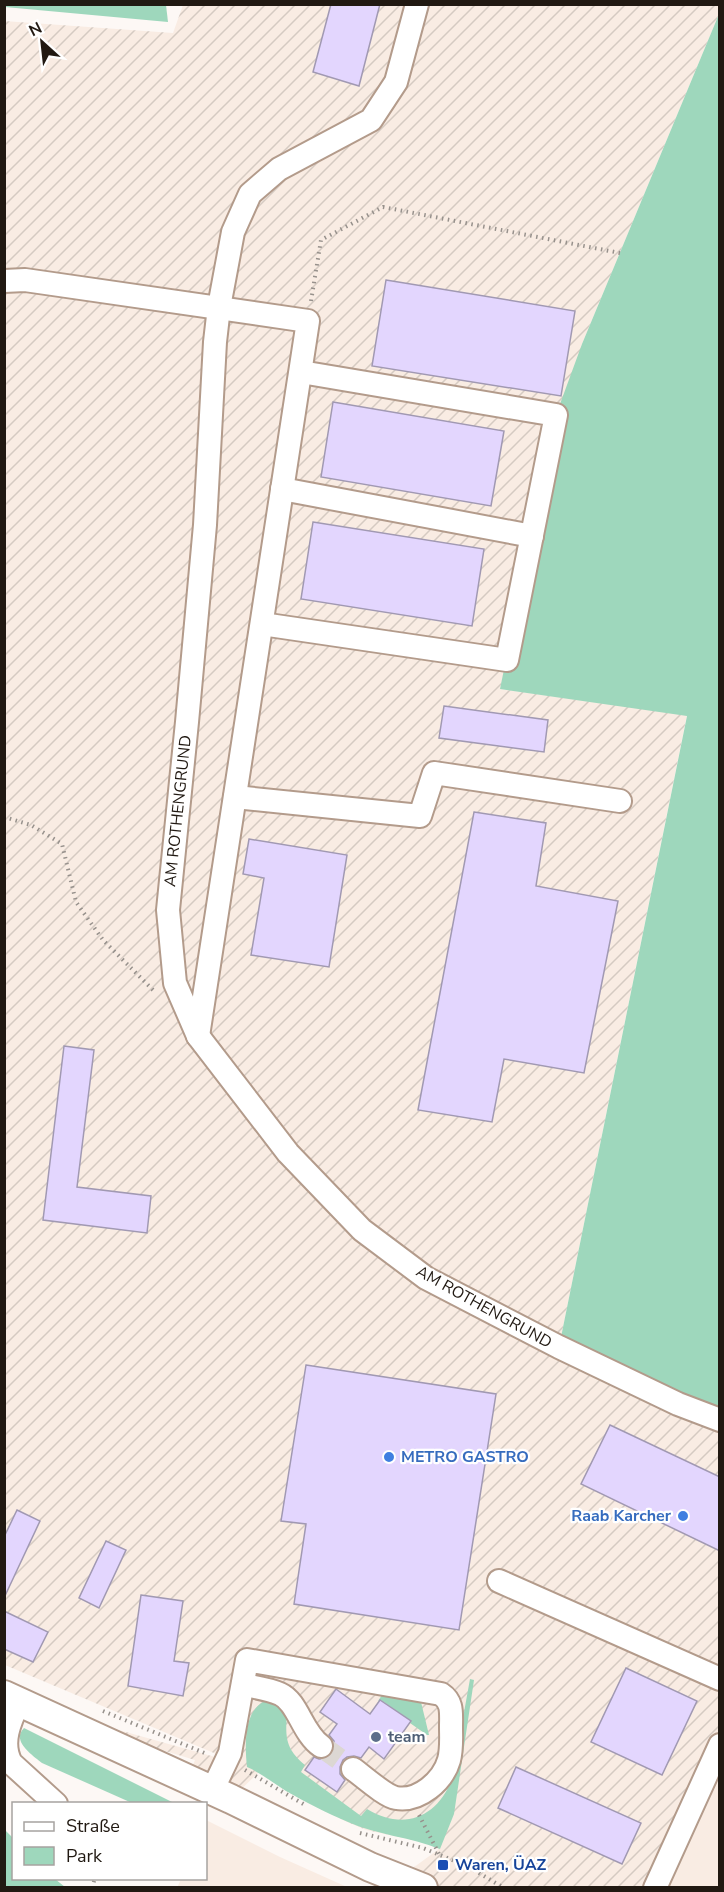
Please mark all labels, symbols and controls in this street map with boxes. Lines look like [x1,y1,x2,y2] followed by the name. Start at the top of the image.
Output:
[12,12,72,72] north arrow
[25,17,46,42] text: N
[159,734,197,888] street label: AM ROTHENGRUND
[412,1260,556,1354] street label: AM ROTHENGRUND
[401,1446,529,1468] place label: METRO GASTRO
[382,1450,396,1464] marker: METRO GASTRO
[571,1505,672,1527] place label: Raab Karcher
[676,1509,690,1523] marker: Raab Karcher
[388,1726,426,1748] place label: team
[369,1730,383,1744] marker: team
[12,1802,207,1880] legend
[66,1814,120,1838] text: Straße
[66,1844,103,1868] text: Park
[455,1854,547,1876] place label: Waren, ÜAZ
[436,1858,450,1872] marker: Waren, ÜAZ

